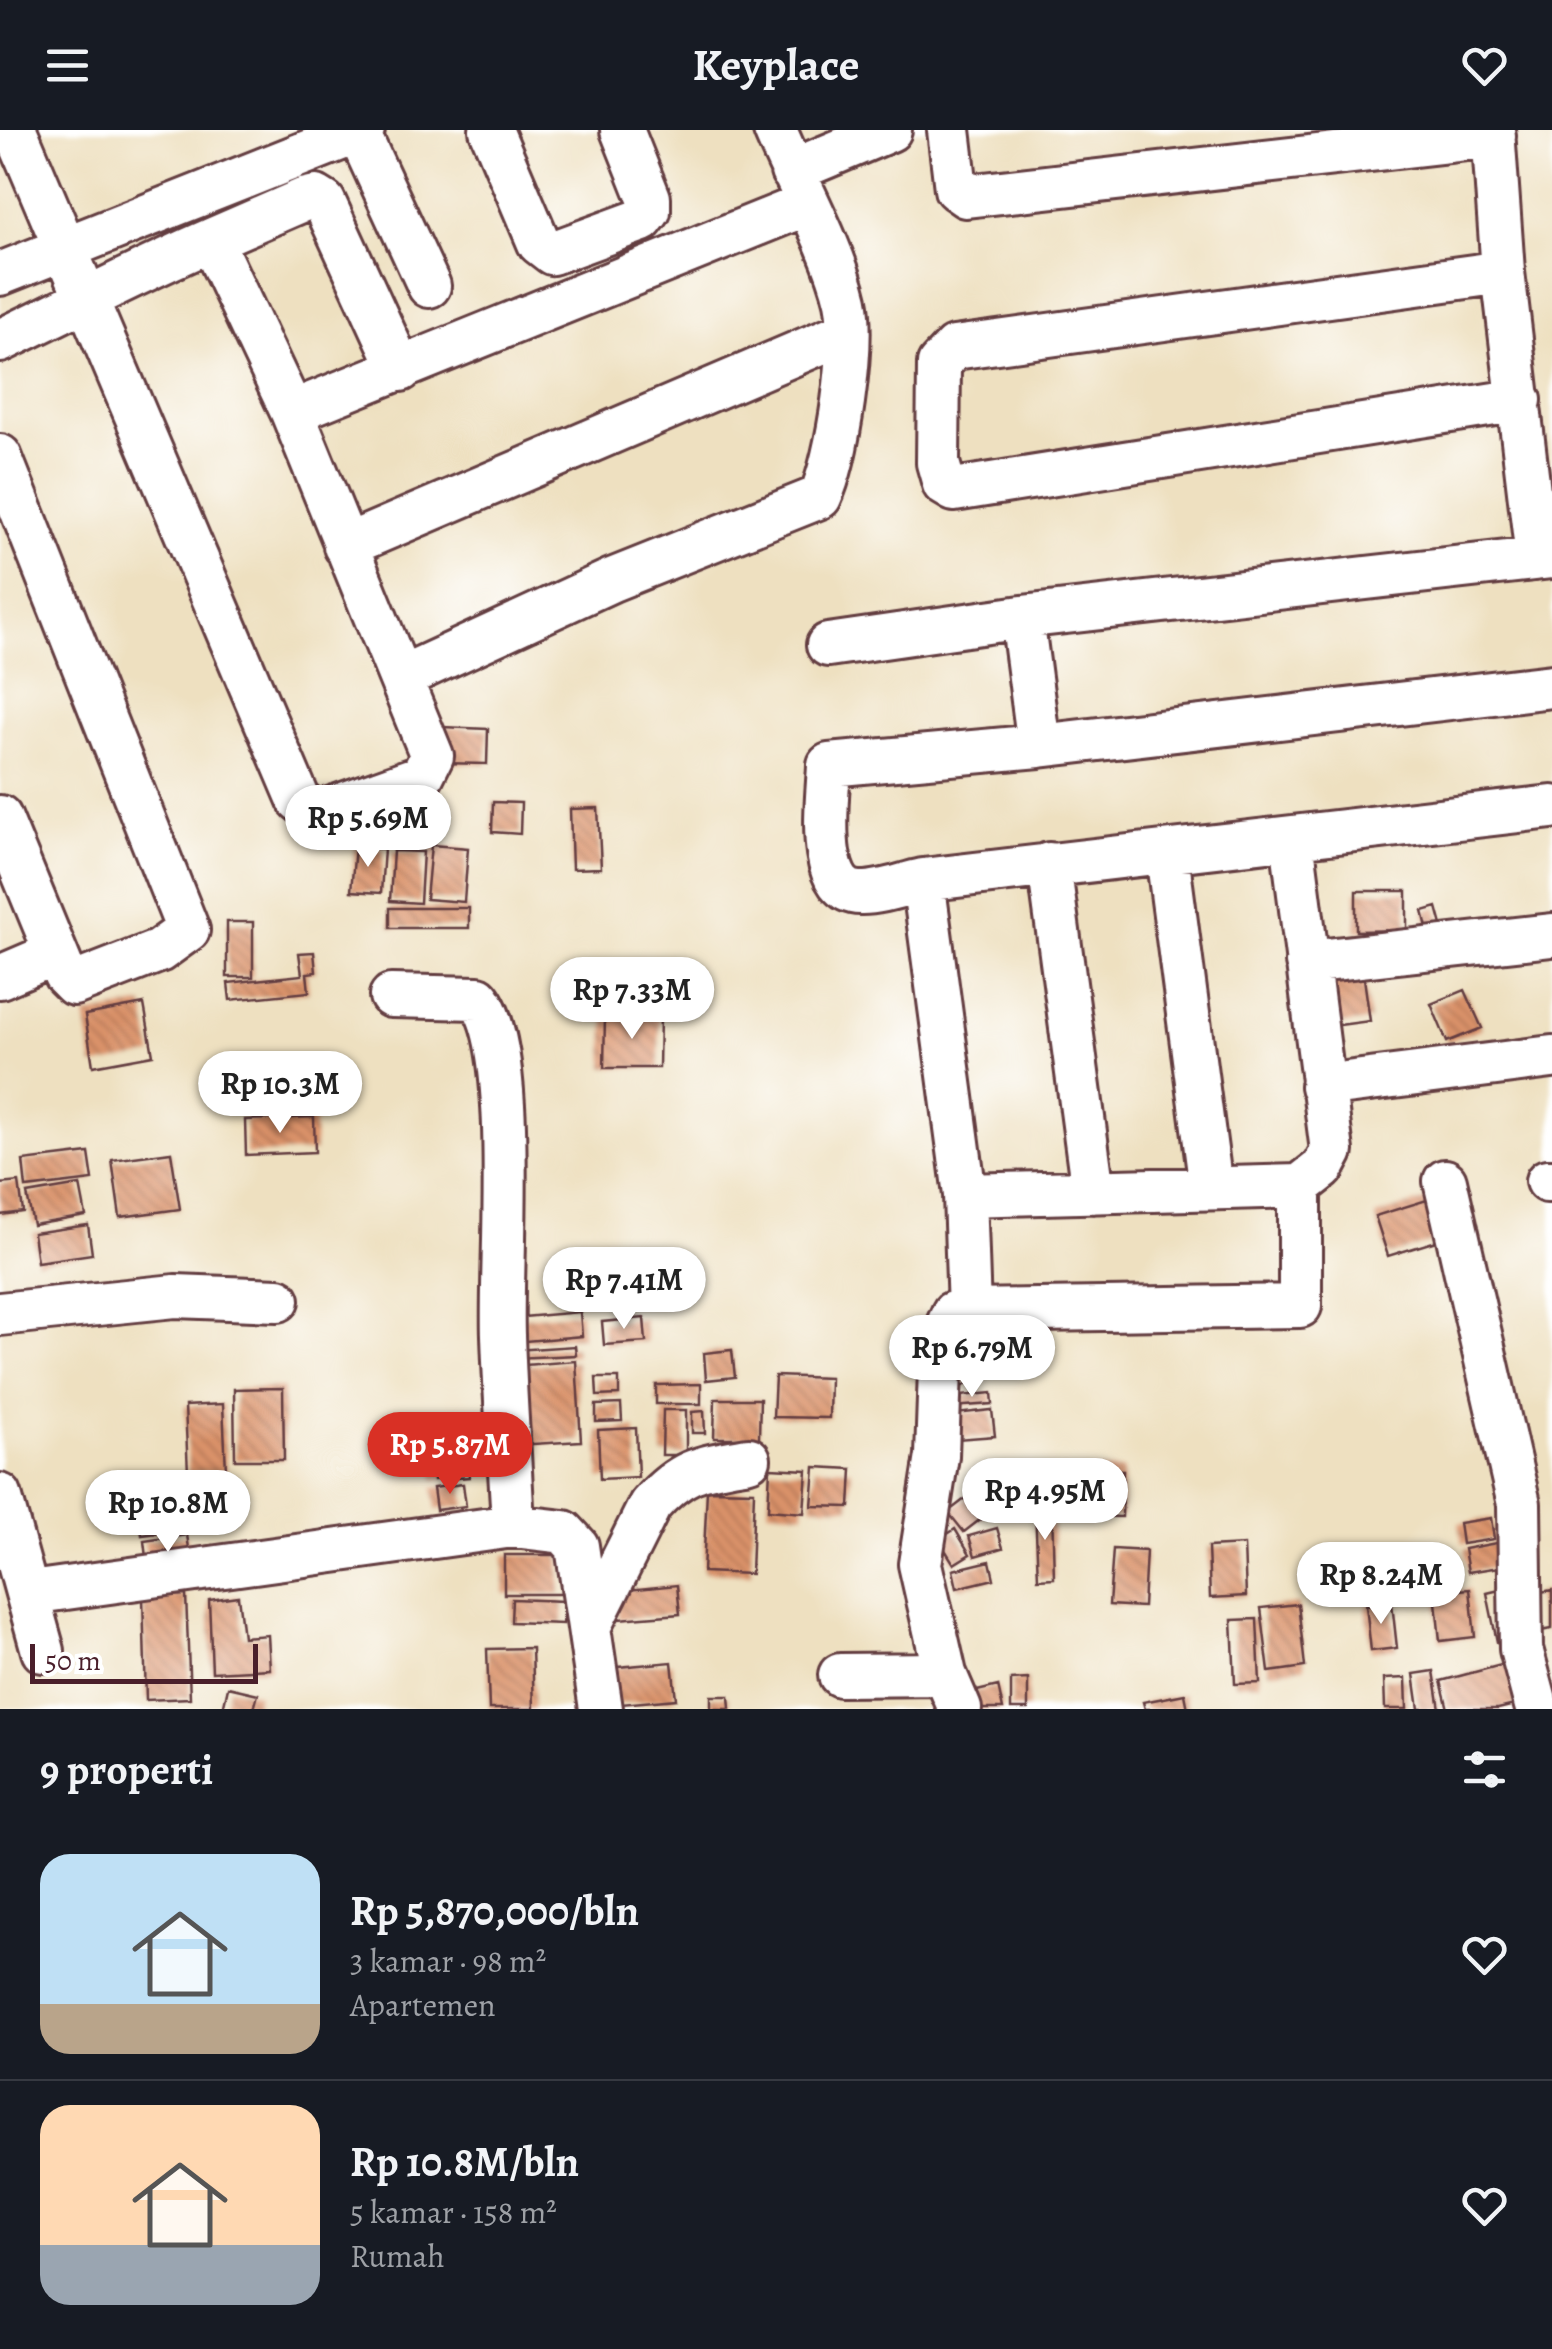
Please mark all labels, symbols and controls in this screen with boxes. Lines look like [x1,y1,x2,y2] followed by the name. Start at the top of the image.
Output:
[693,34,859,96] text: Keyplace
[40,38,95,93] icon: menu
[1457,38,1512,93] icon: heart
[265,785,471,870] pin: Rp 5.69M
[307,795,429,839] text: Rp 5.69M
[529,957,735,1042] pin: Rp 7.33M
[572,967,692,1011] text: Rp 7.33M
[177,1051,383,1136] pin: Rp 10.3M
[220,1061,340,1105] text: Rp 10.3M
[521,1247,727,1332] pin: Rp 7.41M
[565,1257,683,1301] text: Rp 7.41M
[869,1315,1075,1400] pin: Rp 6.79M
[911,1325,1033,1369] text: Rp 6.79M
[347,1412,553,1497] pin: Rp 5.87M
[389,1422,511,1466] text: Rp 5.87M
[942,1458,1148,1543] pin: Rp 4.95M
[984,1468,1106,1512] text: Rp 4.95M
[65,1470,271,1555] pin: Rp 10.8M
[107,1480,229,1524] text: Rp 10.8M
[1278,1542,1484,1627] pin: Rp 8.24M
[1319,1552,1443,1596] text: Rp 8.24M
[30,1639,258,1684] scale bar
[45,1642,101,1680] text: 50 m
[40,1741,213,1798] text: 9 properti
[1457,1742,1512,1797] icon: filters
[350,1882,639,1939] text: Rp 5,870,000/bln
[120,1894,240,2014] icon: home
[1457,1927,1512,1982] icon: heart
[350,1939,546,1983] text: 3 kamar · 98 m²
[350,1983,496,2027] text: Apartemen
[350,2133,579,2190] text: Rp 10.8M/bln
[120,2145,240,2265] icon: home
[1457,2178,1512,2233] icon: heart
[350,2190,557,2234] text: 5 kamar · 158 m²
[350,2234,445,2278] text: Rumah

